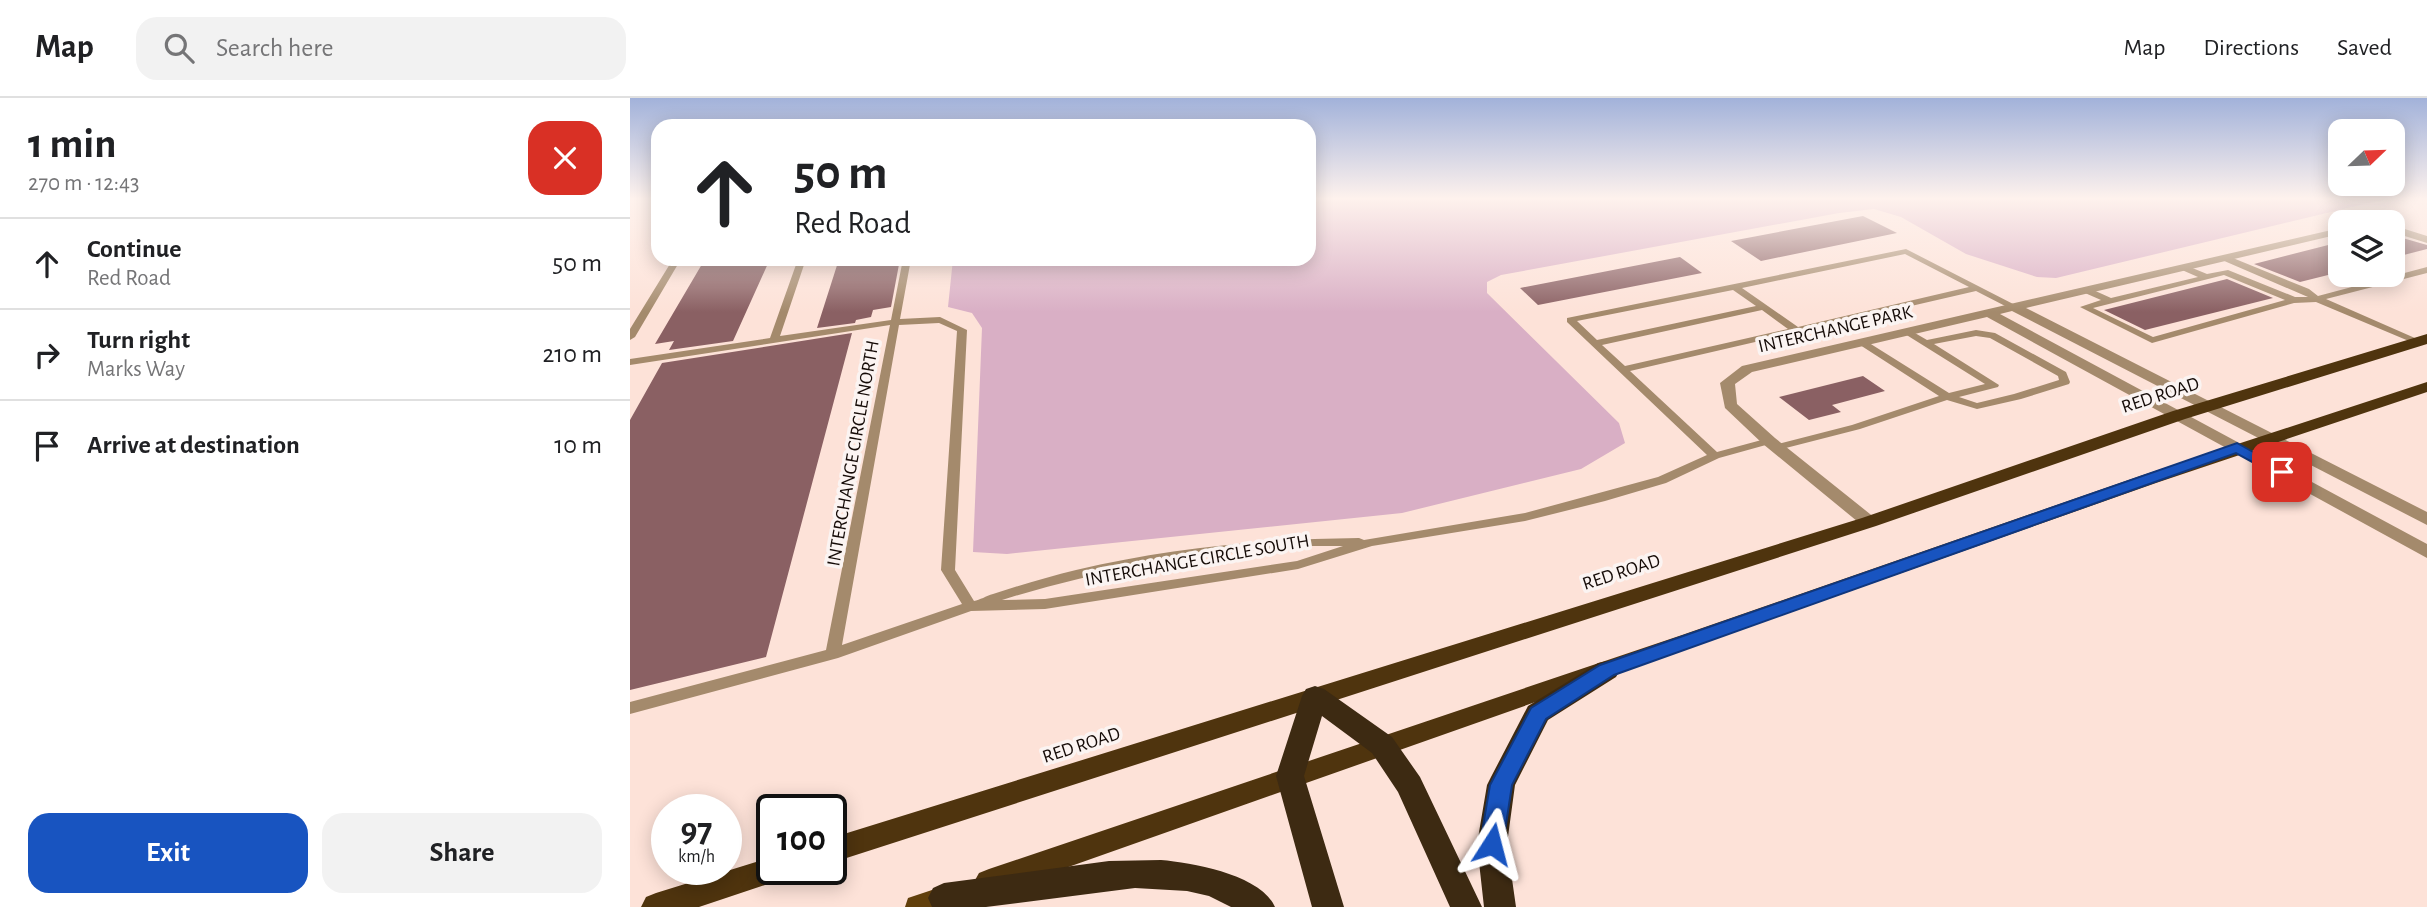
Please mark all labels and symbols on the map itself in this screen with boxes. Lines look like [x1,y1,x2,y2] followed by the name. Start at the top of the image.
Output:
[2328,119,2404,196] north arrow
[1756,302,1915,356] street label: INTERCHANGE PARK
[824,339,883,568] street label: INTERCHANGE CIRCLE NORTH
[2119,374,2202,417] street label: RED ROAD
[2252,442,2312,502] pin
[1084,531,1311,590] street label: INTERCHANGE CIRCLE SOUTH
[1580,551,1663,594] street label: RED ROAD
[1040,724,1123,767] street label: RED ROAD
[756,794,847,885] speed limit sign: 100
[1455,807,1529,881] position arrow

